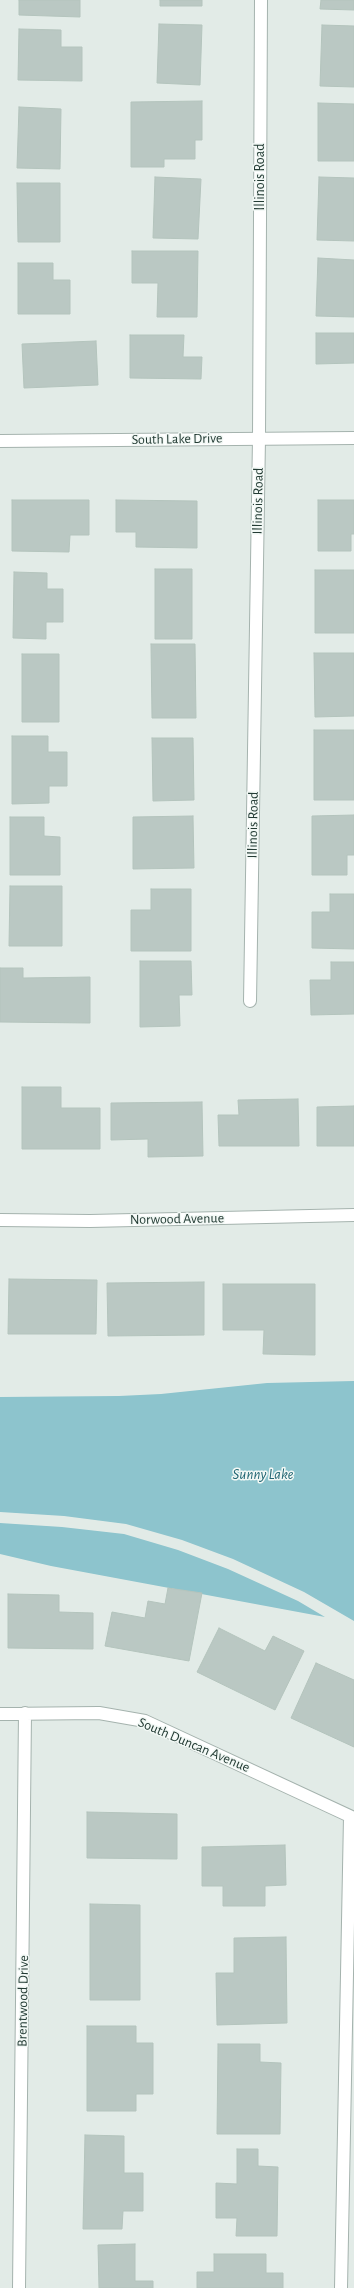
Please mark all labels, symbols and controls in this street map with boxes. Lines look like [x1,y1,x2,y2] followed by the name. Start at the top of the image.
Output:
[252,144,268,210] street label: Illinois Road
[131,430,223,448] street label: South Lake Drive
[249,467,267,535] street label: Illinois Road
[244,791,262,859] street label: Illinois Road
[130,1210,224,1228] street label: Norwood Avenue
[233,1465,293,1483] water label: Sunny Lake
[136,1714,252,1776] street label: South Duncan Avenue
[14,1955,32,2047] street label: Brentwood Drive

